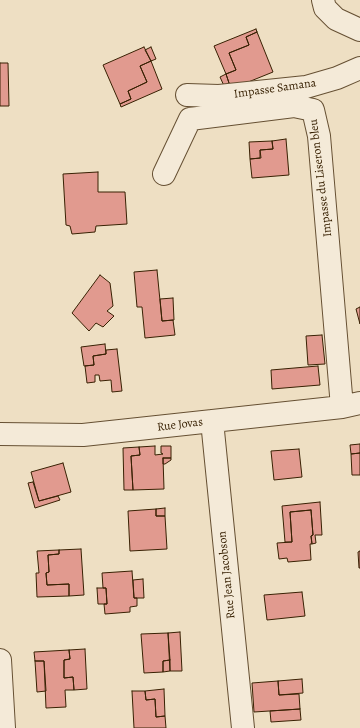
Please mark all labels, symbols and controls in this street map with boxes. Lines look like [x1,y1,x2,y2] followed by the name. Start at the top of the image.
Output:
[233,76,317,102] street label: Impasse Samana
[307,118,335,238] street label: Impasse du Liseron bleu
[156,415,204,435] street label: Rue Jovas
[215,530,239,620] street label: Rue Jean Jacobson

